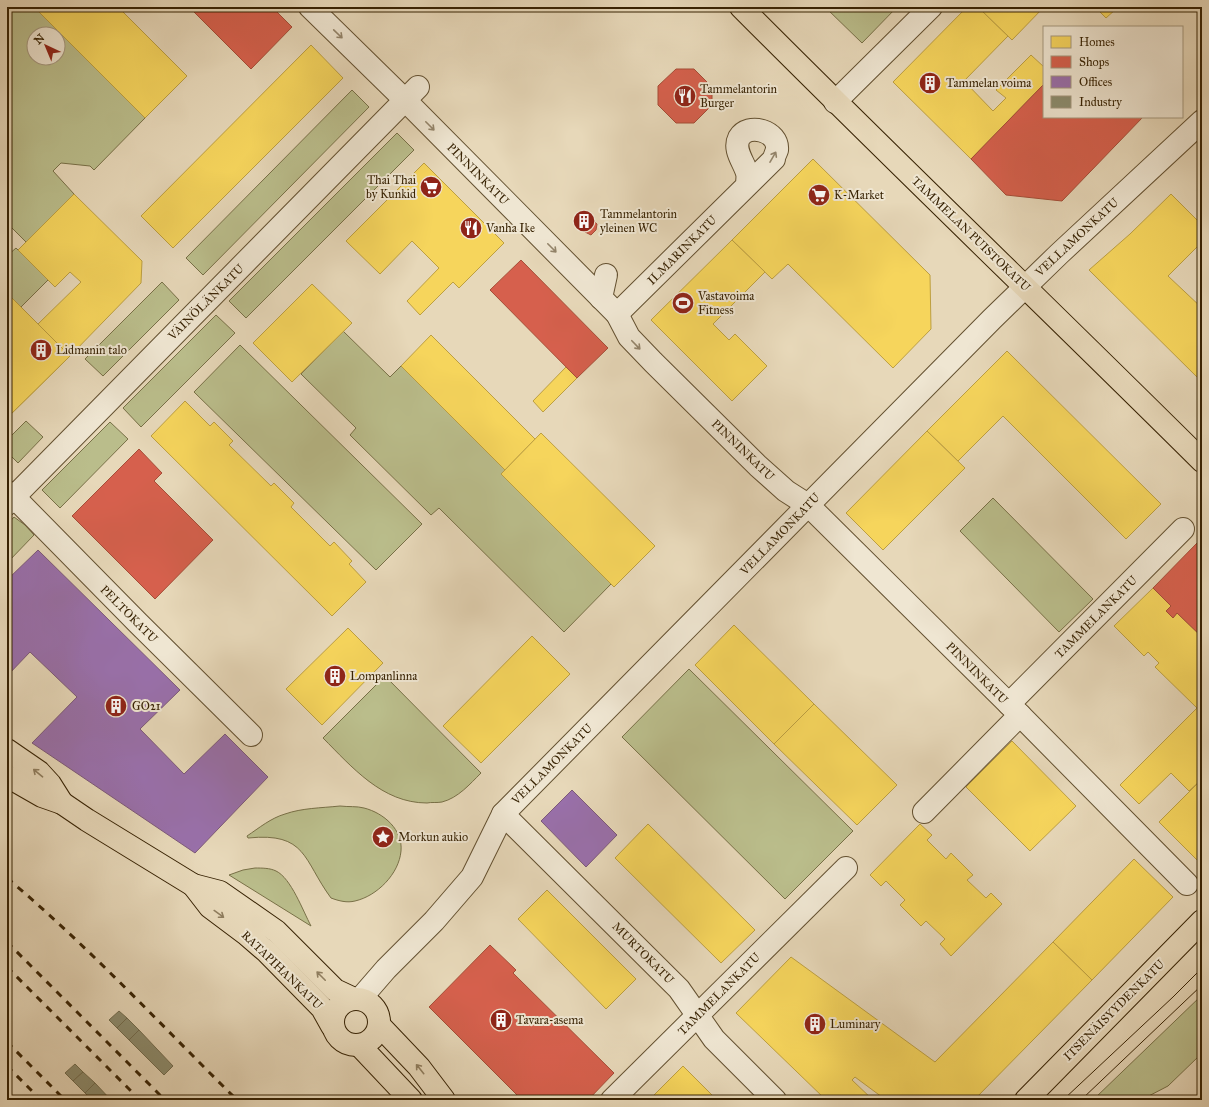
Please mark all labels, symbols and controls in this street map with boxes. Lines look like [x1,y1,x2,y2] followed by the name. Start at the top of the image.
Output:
[26,26,66,66] north arrow
[1043,26,1183,118] legend
[333,29,343,39] one-way arrow
[32,31,48,47] text: N
[1079,35,1115,49] text: Homes
[1079,55,1109,69] text: Shops
[917,70,943,96] building icon: Tammelan voima
[1079,75,1112,89] text: Offices
[946,76,1032,90] place label: Tammelan voima
[700,82,778,111] place label: Tammelantorin Burger
[672,83,698,109] restaurant icon: Tammelantorin Burger
[1079,95,1122,109] text: Industry
[425,120,435,130] one-way arrow
[444,140,512,208] street label: PINNINKATU
[769,151,777,163] one-way arrow
[366,173,417,201] place label: Thai Thai by Kunkid
[418,174,444,200] supermarket icon: Thai Thai by Kunkid
[909,174,1033,295] street label: TAMMELAN PUISTOKATU
[806,182,832,208] supermarket icon: K-Market
[834,188,885,202] place label: K-Market
[1032,195,1122,280] street label: VELLAMONKATU
[600,207,678,235] place label: Tammelantorin yleinen WC
[571,208,597,234] building icon: Tammelantorin yleinen WC
[644,212,720,288] street label: ILMARINKATU
[458,215,484,241] restaurant icon: Vanha Ike
[485,221,535,235] place label: Vanha Ike
[547,243,556,253] one-way arrow
[164,260,247,343] street label: VÄINÖLÄNKATU
[697,289,755,317] place label: Vastavoima Fitness
[670,290,696,316] sports icon: Vastavoima Fitness
[28,337,54,363] building icon: Lidmanin talo
[631,340,641,350] one-way arrow
[56,343,127,357] place label: Lidmanin talo
[709,417,778,484] street label: PINNINKATU
[737,490,823,579] street label: VELLAMONKATU
[1052,572,1141,661] street label: TAMMELANKATU
[97,582,161,646] street label: PELTOKATU
[943,639,1011,707] street label: PINNINKATU
[322,663,348,689] building icon: Lompanlinna
[350,669,418,683] place label: Lompanlinna
[103,693,129,719] building icon: GO21
[132,699,161,713] place label: GO21
[508,720,596,808] street label: VELLAMONKATU
[33,768,44,777] one-way arrow
[370,824,396,850] place icon: Morkun aukio
[398,830,468,844] place label: Morkun aukio
[213,910,224,918] one-way arrow
[609,919,677,987] street label: MURTOKATU
[239,928,326,1013] street label: RATAPIHANKATU
[675,949,764,1038] street label: TAMMELANKATU
[1060,956,1168,1063] street label: ITSENÄISYYDENKATU
[316,971,326,980] one-way arrow
[488,1007,514,1033] building icon: Tavara-asema
[802,1011,828,1037] building icon: Luminary
[516,1013,584,1027] place label: Tavara-asema
[830,1017,881,1031] place label: Luminary
[416,1064,425,1075] one-way arrow

